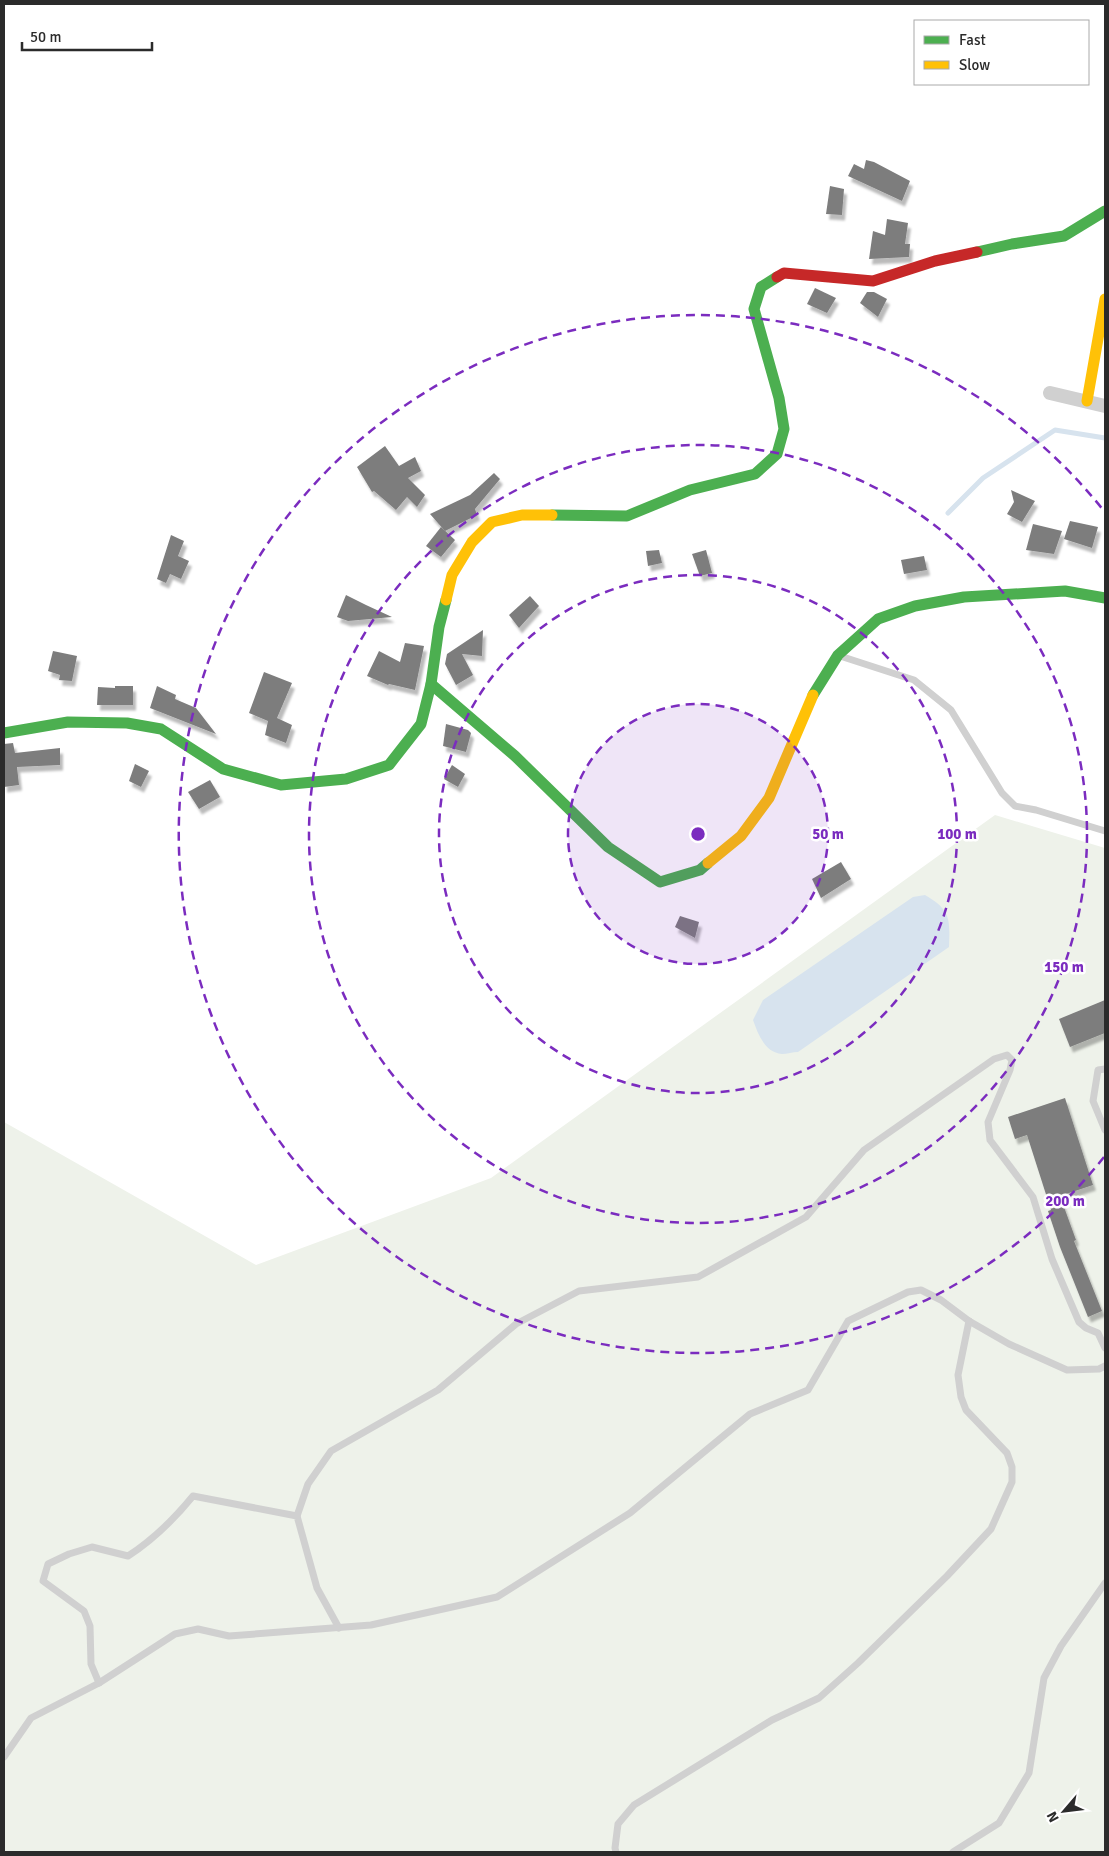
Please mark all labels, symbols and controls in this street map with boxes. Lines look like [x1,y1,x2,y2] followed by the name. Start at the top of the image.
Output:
[22,20,152,52] scale bar
[914,20,1089,85] legend
[30,28,61,46] text: 50 m
[959,31,986,49] text: Fast
[959,56,990,74] text: Slow
[689,825,707,843] centre of rings
[812,825,844,843] text: 50 m
[937,825,977,843] text: 100 m
[1044,958,1084,976] text: 150 m
[1045,1192,1085,1210] text: 200 m
[1039,1786,1089,1836] north arrow
[1043,1809,1063,1825] text: N

